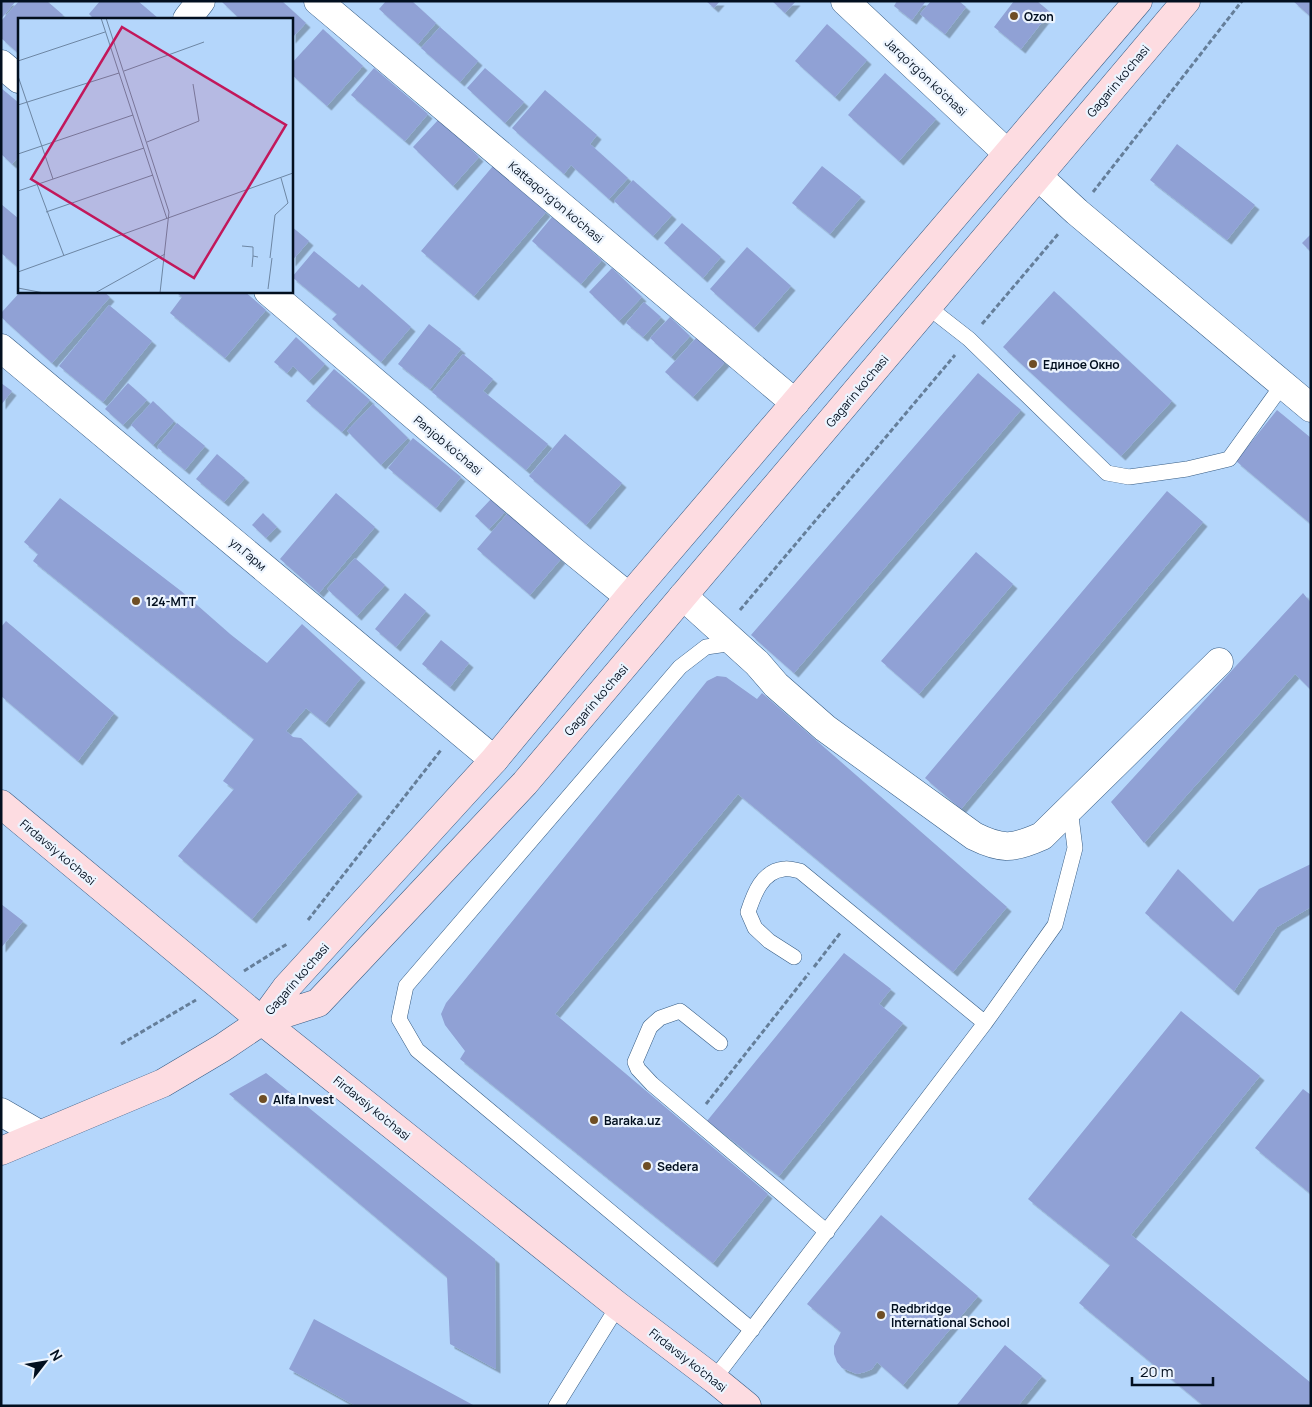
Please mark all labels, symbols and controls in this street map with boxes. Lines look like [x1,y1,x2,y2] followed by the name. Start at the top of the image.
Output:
[1024,8,1054,25] place label: Ozon
[1008,10,1020,22] marker: Ozon
[18,18,292,292] inset map
[881,35,971,119] street label: Jarqo'rg'on ko'chasi
[1083,41,1153,121] street label: Gagarin ko'chasi
[505,157,607,247] street label: Kattaqo'rg'on ko'chasi
[822,351,892,431] street label: Gagarin ko'chasi
[1043,356,1120,373] place label: Единое Окно
[1027,358,1039,370] marker: Единое Окно
[410,411,486,479] street label: Panjob ko'chasi
[226,533,270,575] street label: ул.Гарм
[146,593,197,610] place label: 124-MTT
[130,595,142,607] marker: 124-MTT
[560,661,632,739] street label: Gagarin ko'chasi
[16,815,100,889] street label: Firdavsiy ko'chasi
[261,940,333,1018] street label: Gagarin ko'chasi
[330,1072,414,1144] street label: Firdavsiy ko'chasi
[273,1091,334,1108] place label: Alfa Invest
[257,1093,269,1105] marker: Alfa Invest
[604,1112,661,1129] place label: Baraka.uz
[588,1114,600,1126] marker: Baraka.uz
[657,1158,698,1175] place label: Sedera
[641,1160,653,1172] marker: Sedera
[891,1300,1010,1331] place label: Redbridge International School
[875,1309,887,1321] marker: Redbridge International School
[646,1324,730,1396] street label: Firdavsiy ko'chasi
[20,1337,70,1387] north arrow
[46,1346,67,1364] text: N
[1132,1354,1213,1386] scale bar
[1140,1361,1173,1382] text: 20 m

